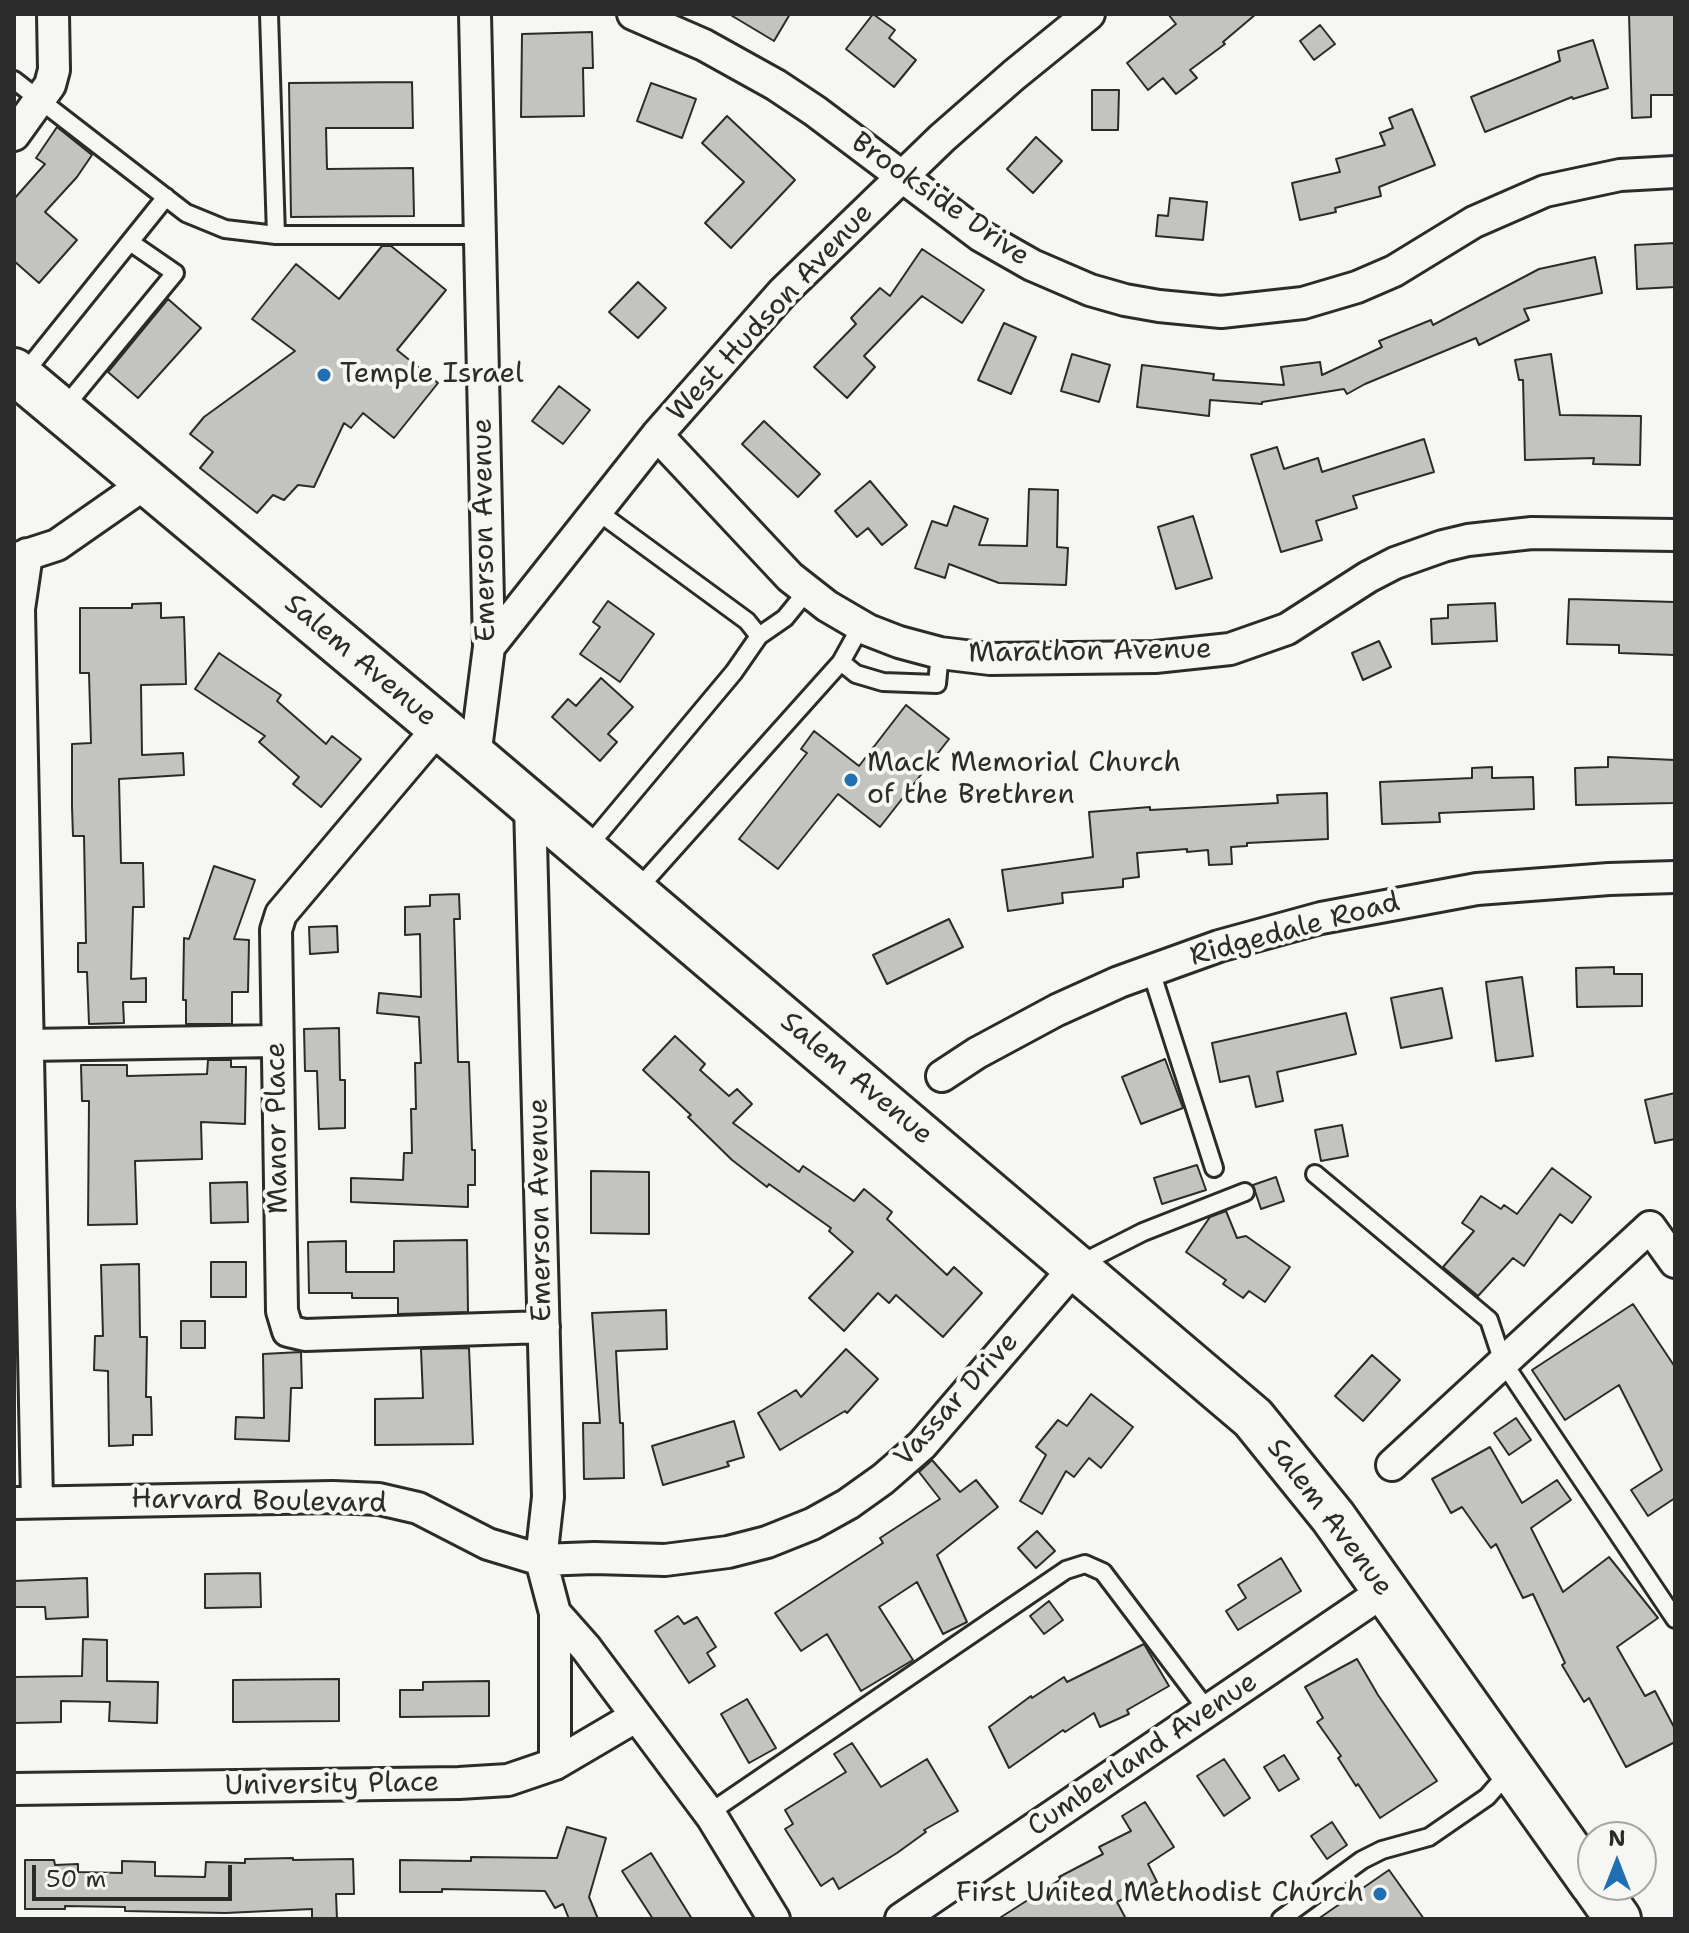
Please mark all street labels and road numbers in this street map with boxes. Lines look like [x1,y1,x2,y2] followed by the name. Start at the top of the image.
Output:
[844,126,1036,274] street label: Brookside Drive
[661,197,881,429] street label: West Hudson Avenue
[466,418,504,642] street label: Emerson Avenue
[277,587,443,735] street label: Salem Avenue
[968,633,1212,671] street label: Marathon Avenue
[1186,886,1404,974] street label: Ridgedale Road
[773,1005,939,1153] street label: Salem Avenue
[260,1042,296,1214] street label: Manor Place
[522,1098,560,1322] street label: Emerson Avenue
[888,1326,1026,1474] street label: Vassar Drive
[1259,1433,1399,1603] street label: Salem Avenue
[131,1483,387,1521] street label: Harvard Boulevard
[1022,1666,1264,1844] street label: Cumberland Avenue
[224,1766,440,1804] street label: University Place

